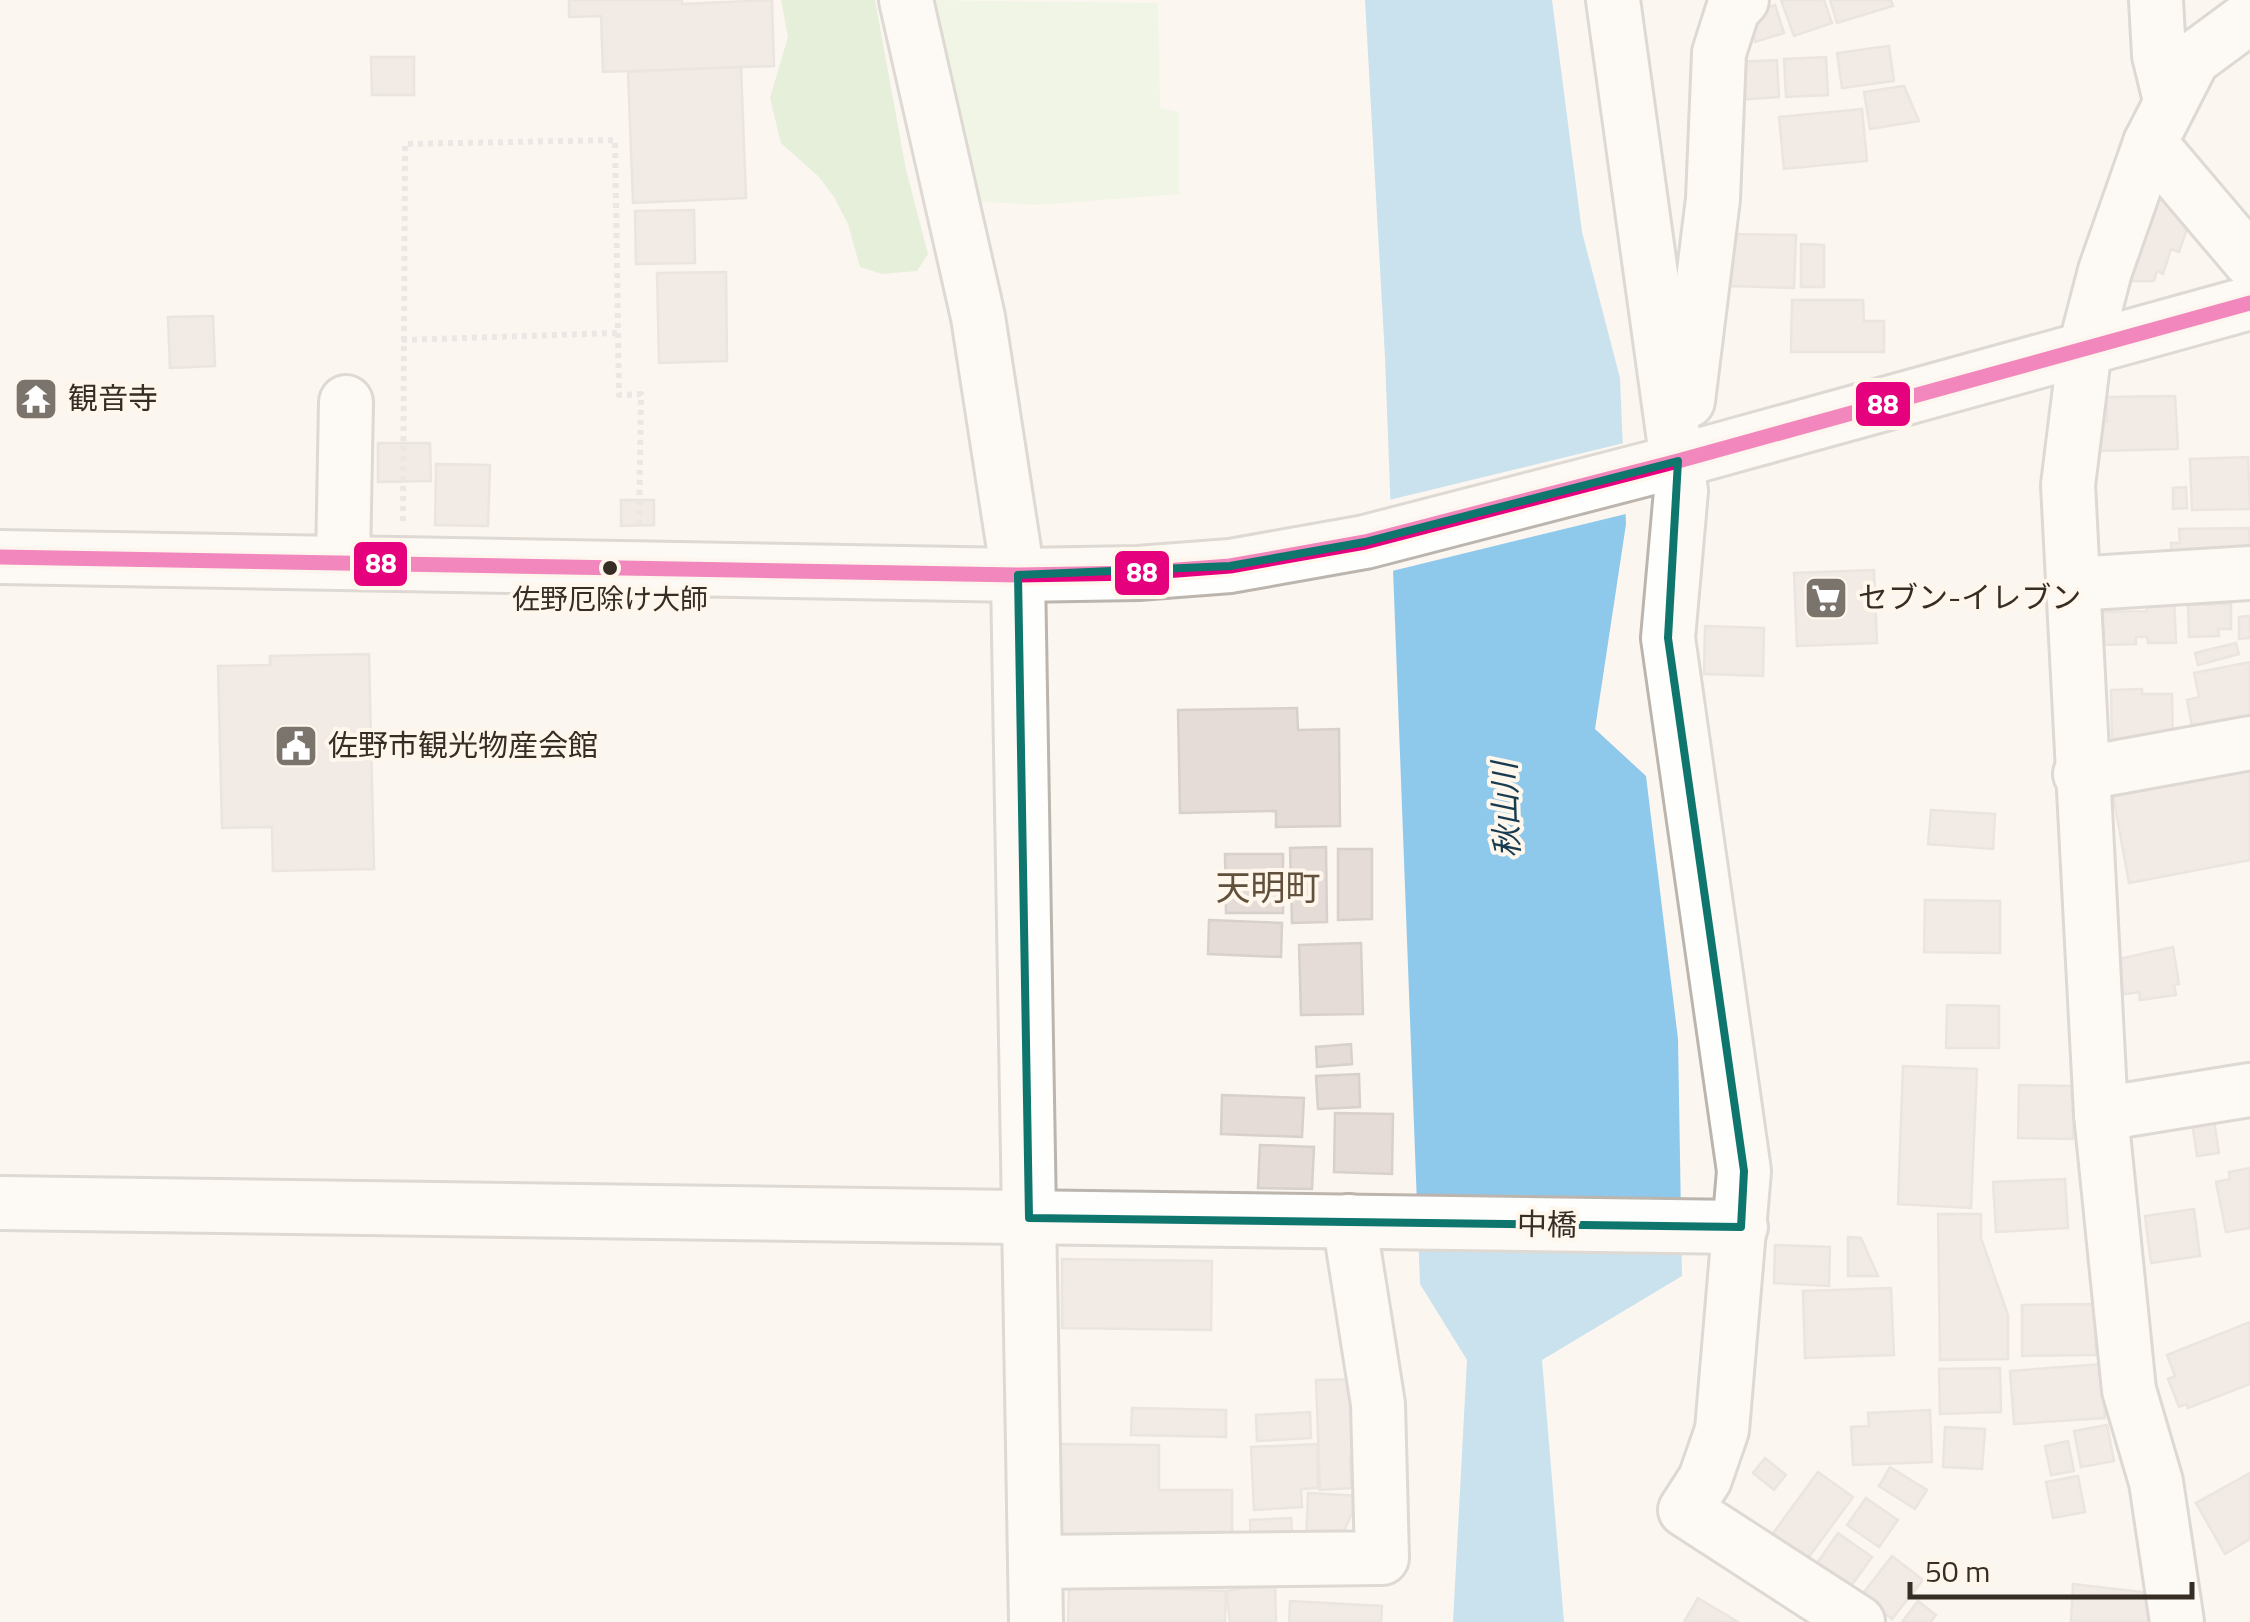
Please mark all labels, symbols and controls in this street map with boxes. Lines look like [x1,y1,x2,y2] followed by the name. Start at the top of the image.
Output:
[68,375,158,421] place label: 観音寺
[13,376,59,422] temple icon: 観音寺
[1854,380,1912,428] line badge: 88
[1867,382,1899,425] text: 88
[352,540,409,588] line badge: 88
[365,541,397,584] text: 88
[1113,549,1171,597] line badge: 88
[1126,550,1158,593] text: 88
[600,558,620,578] marker: 佐野厄除け大師
[1858,574,2081,620] place label: セブン-イレブン
[1803,575,1849,621] supermarket icon: セブン-イレブン
[512,577,708,620] place label: 佐野厄除け大師
[328,722,598,768] place label: 佐野市観光物産会館
[273,723,319,769] public building icon: 佐野市観光物産会館
[1479,758,1531,859] water label: 秋山川
[1215,860,1321,914] district label: 天明町
[1517,1200,1577,1248] street label: 中橋
[1910,1537,2192,1599] scale bar
[1925,1548,1990,1594] text: 50 m

